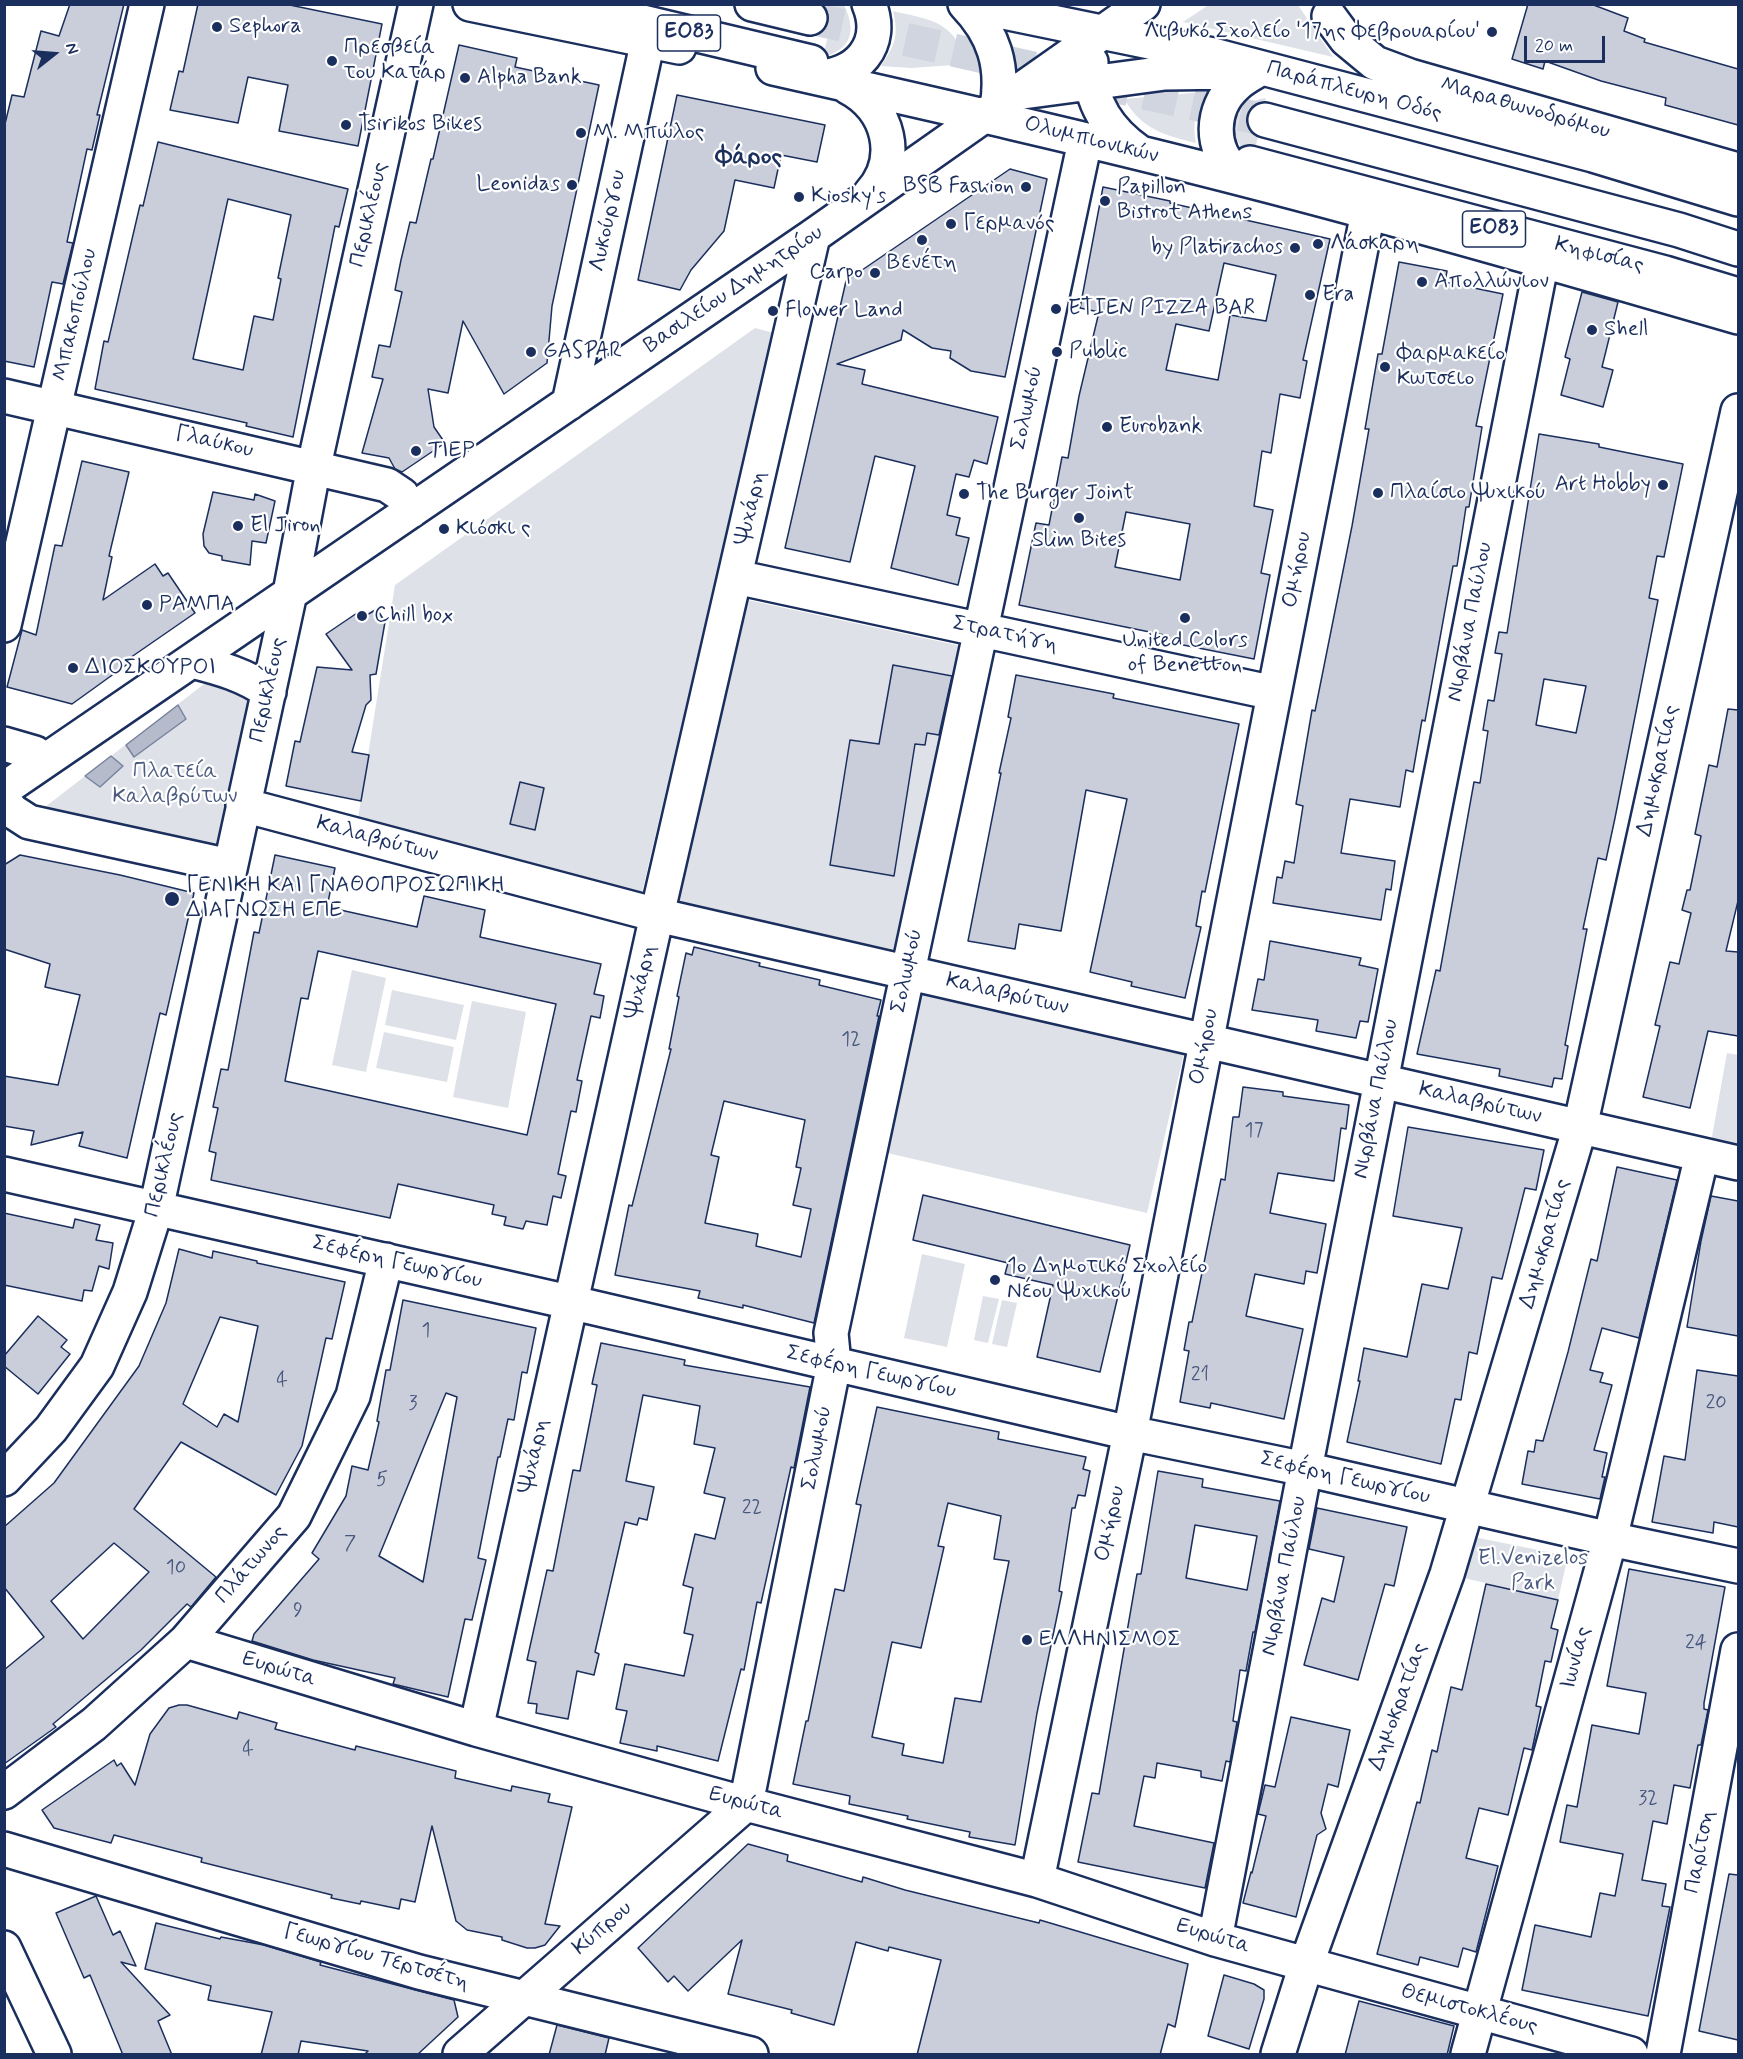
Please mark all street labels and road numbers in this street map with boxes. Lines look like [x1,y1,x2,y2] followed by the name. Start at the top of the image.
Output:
[658,15,720,51] road number: ΕΟ83
[1263,56,1445,128] street label: Παράπλευρη Οδός
[1437,72,1613,146] street label: Μαραθωνοδρόμου
[1021,112,1161,170] street label: Ολυμπιονικών
[345,160,395,270] street label: Περικλέους
[585,168,633,274] street label: Λυκούργου
[1462,211,1526,247] road number: ΕΟ83
[639,220,829,360] street label: Βασιλείου Δημητρίου
[1552,232,1646,280] street label: Κηφισίας
[48,246,104,384] street label: Μπακοπούλου
[1006,363,1050,453] street label: Σολωμού
[172,421,256,465] street label: Γλαύκου
[731,468,773,548] street label: Ψυχάρη
[1278,530,1318,610] street label: Ομήρου
[1443,540,1499,704] street label: Νιρβάνα Παύλου
[950,611,1060,659] street label: Στρατήγη
[245,635,293,745] street label: Περικλέους
[1632,703,1686,839] street label: Δημοκρατίας
[313,811,441,869] street label: Καλαβρύτων
[886,926,930,1016] street label: Σολωμού
[621,942,663,1022] street label: Ψυχάρη
[943,968,1071,1022] street label: Καλαβρύτων
[1185,1007,1225,1087] street label: Ομήρου
[1349,1017,1405,1181] street label: Νιρβάνα Παύλου
[1416,1077,1544,1131] street label: Καλαβρύτων
[140,1110,190,1220] street label: Περικλέους
[1515,1176,1577,1312] street label: Δημοκρατίας
[310,1231,484,1295] street label: Σεφέρη Γεωργίου
[784,1341,958,1405] street label: Σεφέρη Γεωργίου
[797,1403,839,1493] street label: Σολωμού
[514,1416,556,1496] street label: Ψυχάρη
[1258,1447,1432,1511] street label: Σεφέρη Γεωργίου
[1090,1484,1132,1564] street label: Ομήρου
[1257,1494,1313,1658] street label: Νιρβάνα Παύλου
[211,1520,293,1610] street label: Πλάτωνος
[1556,1624,1598,1692] street label: Ιωνίας
[1364,1640,1434,1774] street label: Δημοκρατίας
[239,1646,319,1694] street label: Ευρώτα
[706,1781,786,1827] street label: Ευρώτα
[1680,1808,1722,1896] street label: Παρίτση
[568,1896,638,1962] street label: Κύπρου
[1173,1913,1253,1961] street label: Ευρώτα
[280,1919,472,1997] street label: Γεωργίου Τερτσέτη
[1398,1979,1540,2041] street label: Θεμιστοκλέους

